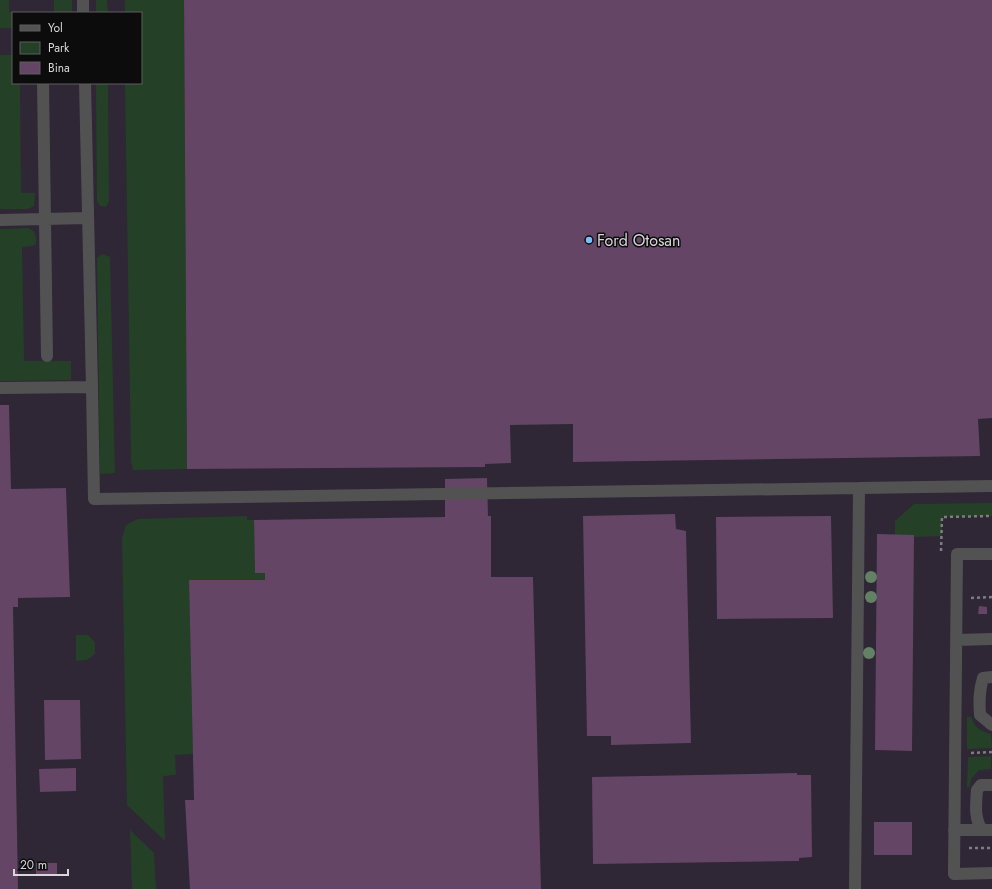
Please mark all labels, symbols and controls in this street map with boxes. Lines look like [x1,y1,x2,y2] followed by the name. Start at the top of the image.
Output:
[12,12,142,84] legend
[48,19,63,37] text: Yol
[48,39,70,57] text: Park
[48,59,70,77] text: Bina
[597,229,680,252] place label: Ford Otosan
[584,235,594,245] marker: Ford Otosan
[14,851,68,877] scale bar
[20,856,47,874] text: 20 m

